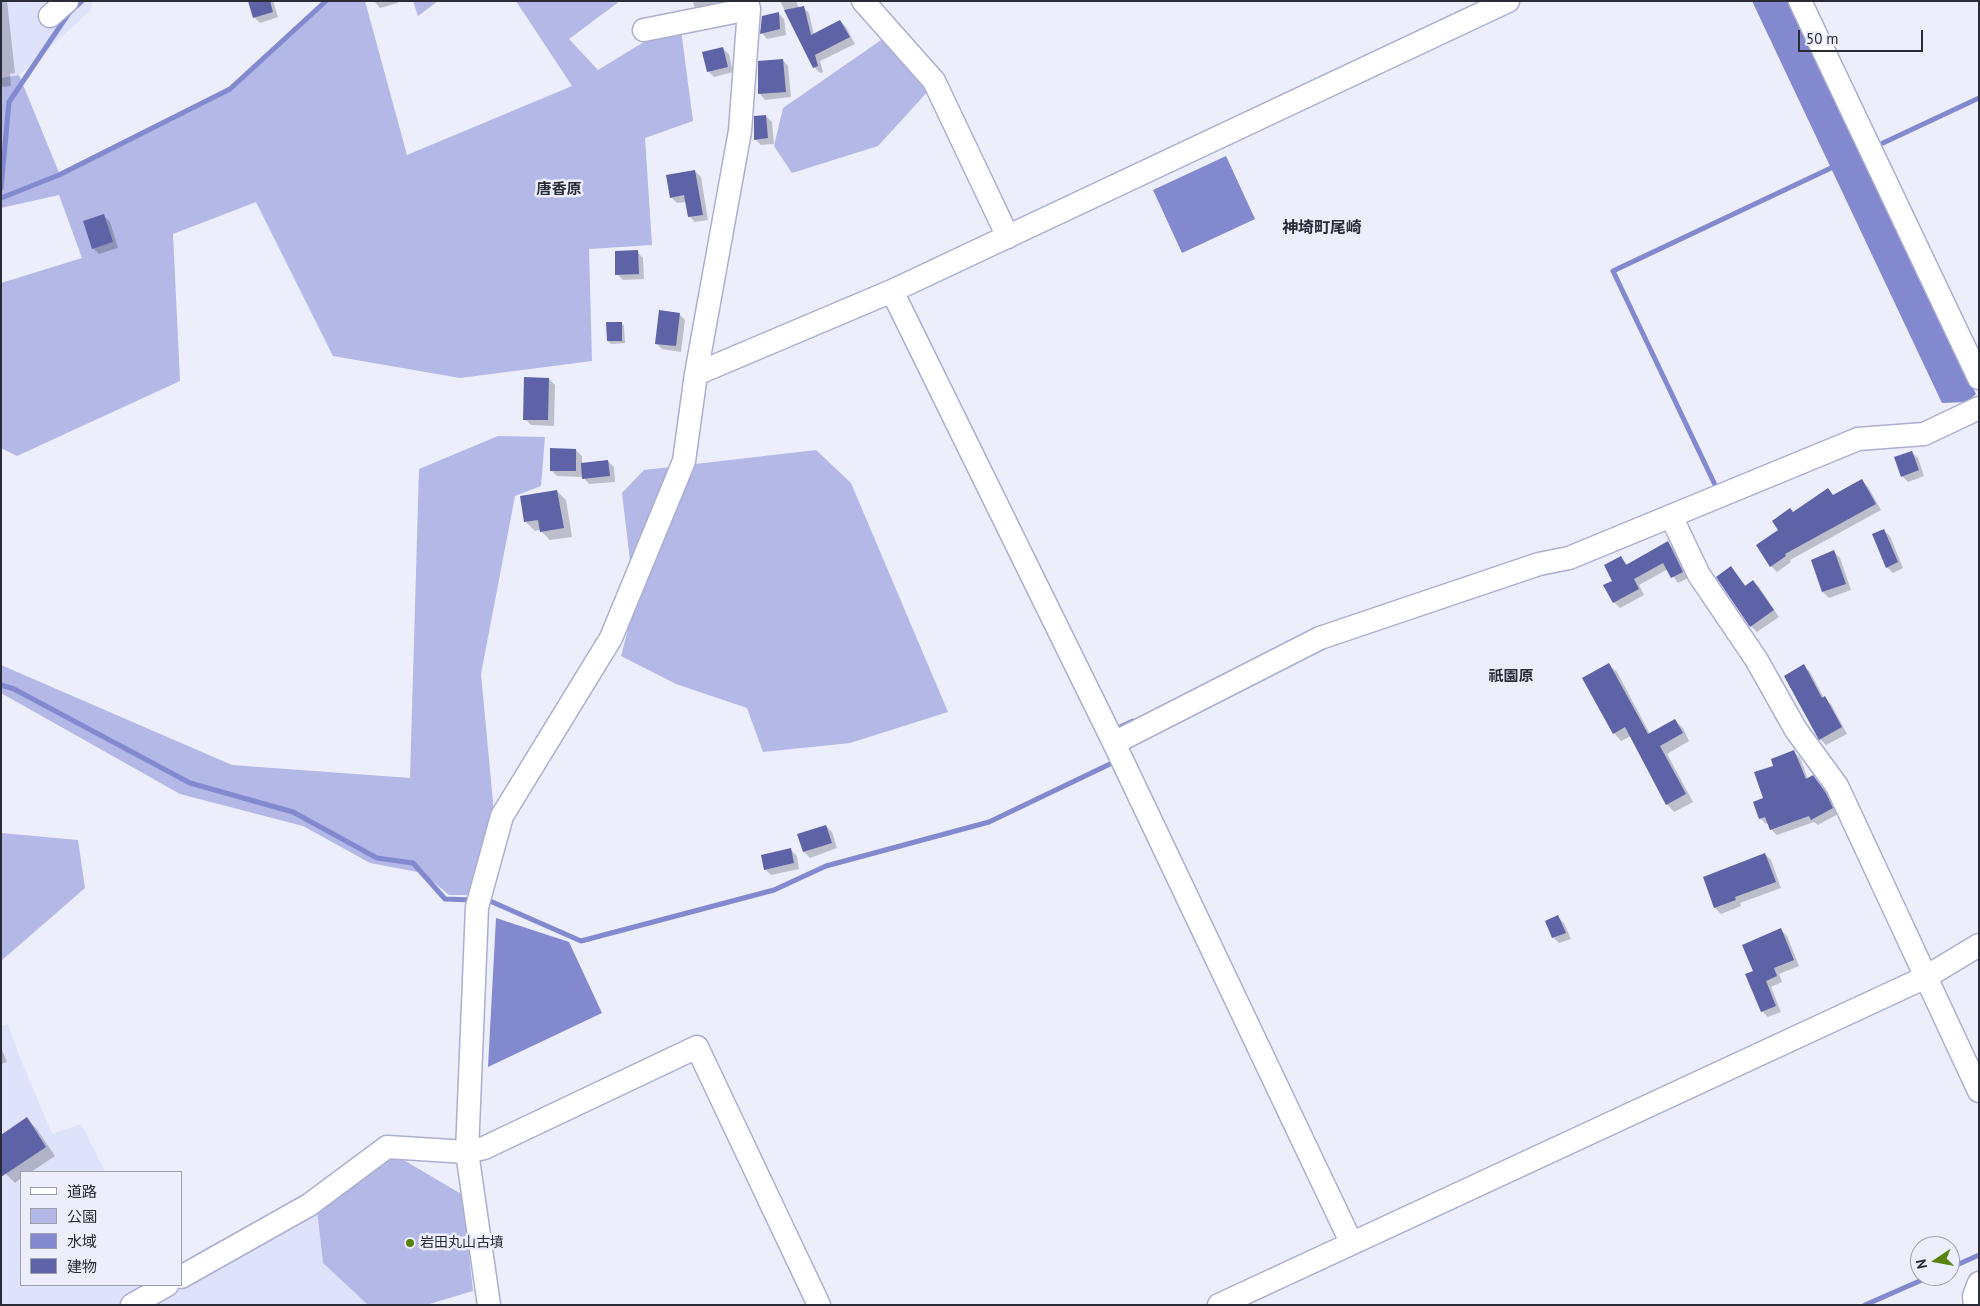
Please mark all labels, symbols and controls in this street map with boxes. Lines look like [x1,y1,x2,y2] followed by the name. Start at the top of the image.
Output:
[1800,20,1925,52] scale bar
[1806,29,1839,48] text: 50 m
[537,181,581,199] district label: 唐香原
[1282,218,1362,238] district label: 神埼町尾崎
[1489,668,1533,686] district label: 祇園原
[20,1171,182,1286] legend
[67,1182,97,1201] text: 道路
[67,1207,97,1226] text: 公園
[67,1232,97,1251] text: 水域
[420,1235,504,1251] place label: 岩田丸山古墳
[1910,1236,1960,1286] north arrow
[404,1237,416,1249] marker: 岩田丸山古墳
[67,1257,97,1276] text: 建物
[1912,1258,1931,1270] text: N

